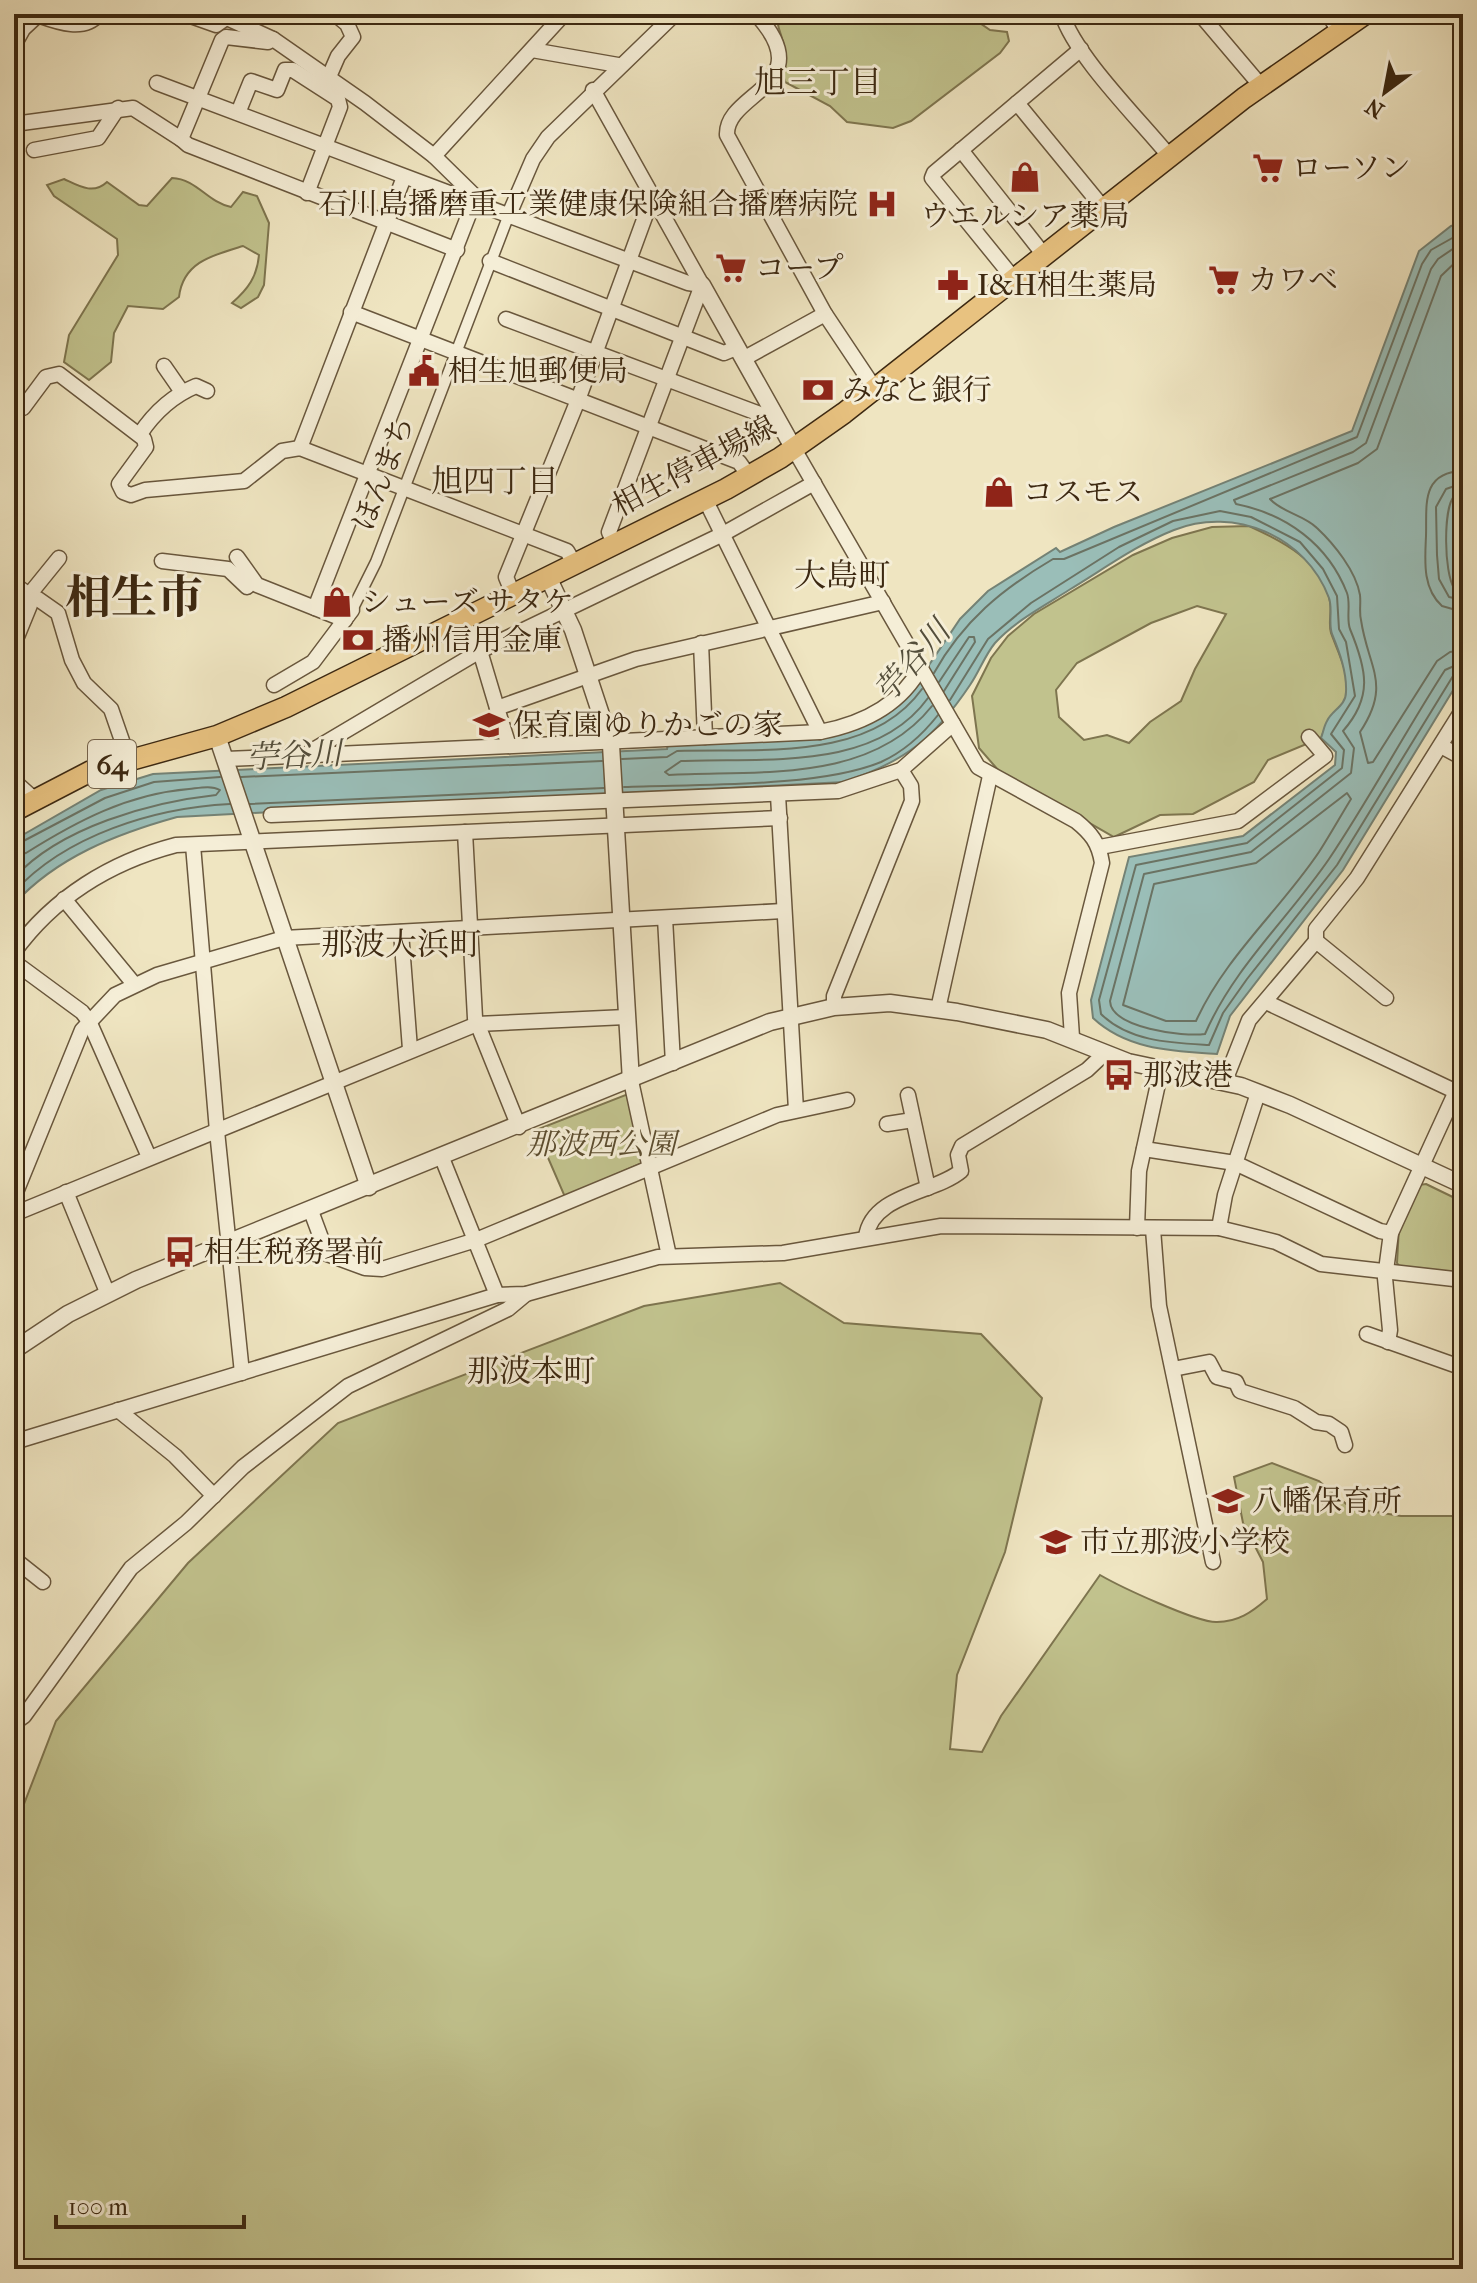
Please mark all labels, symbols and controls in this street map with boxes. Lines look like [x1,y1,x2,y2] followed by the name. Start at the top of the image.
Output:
[1345,52,1425,132] north arrow
[754,64,882,101] district label: 旭三丁目
[1361,93,1389,124] text: N
[1251,151,1285,185] supermarket icon: ローソン
[1292,151,1411,186] place label: ローソン
[1008,160,1042,194] shop icon: ウエルシア薬局
[318,187,858,222] place label: 石川島播磨重工業健康保険組合播磨病院
[865,187,899,221] hospital icon: 石川島播磨重工業健康保険組合播磨病院
[920,199,1130,234] place label: ウエルシア薬局
[714,251,748,285] supermarket icon: コープ
[755,251,844,286] place label: コープ
[1207,263,1241,297] supermarket icon: カワベ
[1248,263,1338,298] place label: カワベ
[936,268,970,302] pharmacy icon: I&H相生薬局
[977,268,1157,303] place label: I&H相生薬局
[407,354,441,388] public building icon: 相生旭郵便局
[448,354,628,389] place label: 相生旭郵便局
[801,373,835,407] bank icon: みなと銀行
[842,373,992,408] place label: みなと銀行
[607,409,782,524] street label: 相生停車場線
[346,411,421,535] street label: ほんまち
[431,463,559,500] district label: 旭四丁目
[982,475,1016,509] shop icon: コスモス
[1023,475,1143,510] place label: コスモス
[794,557,890,594] district label: 大島町
[65,571,203,625] district label: 相生市
[320,585,354,619] shop icon: シューズ サタケ
[361,585,574,620] place label: シューズ サタケ
[867,611,960,710] water label: 苧谷川
[341,623,375,657] bank icon: 播州信用金庫
[382,623,562,658] place label: 播州信用金庫
[472,708,506,742] school or university icon: 保育園ゆりかごの家
[513,708,783,743] place label: 保育園ゆりかごの家
[245,734,346,776] water label: 苧谷川
[88,740,136,788] road number: 64
[321,926,481,963] district label: 那波大浜町
[1102,1058,1136,1092] bus stop icon: 那波港
[1143,1058,1233,1093] place label: 那波港
[526,1127,681,1162] park label: 那波西公園
[163,1235,197,1269] bus stop icon: 相生税務署前
[204,1235,384,1270] place label: 相生税務署前
[467,1353,595,1390] district label: 那波本町
[1211,1484,1245,1518] school or university icon: 八幡保育所
[1252,1484,1402,1519] place label: 八幡保育所
[1039,1525,1073,1559] school or university icon: 市立那波小学校
[1080,1525,1290,1560] place label: 市立那波小学校
[56,2179,244,2229] scale bar
[68,2193,128,2221] text: 100 m

